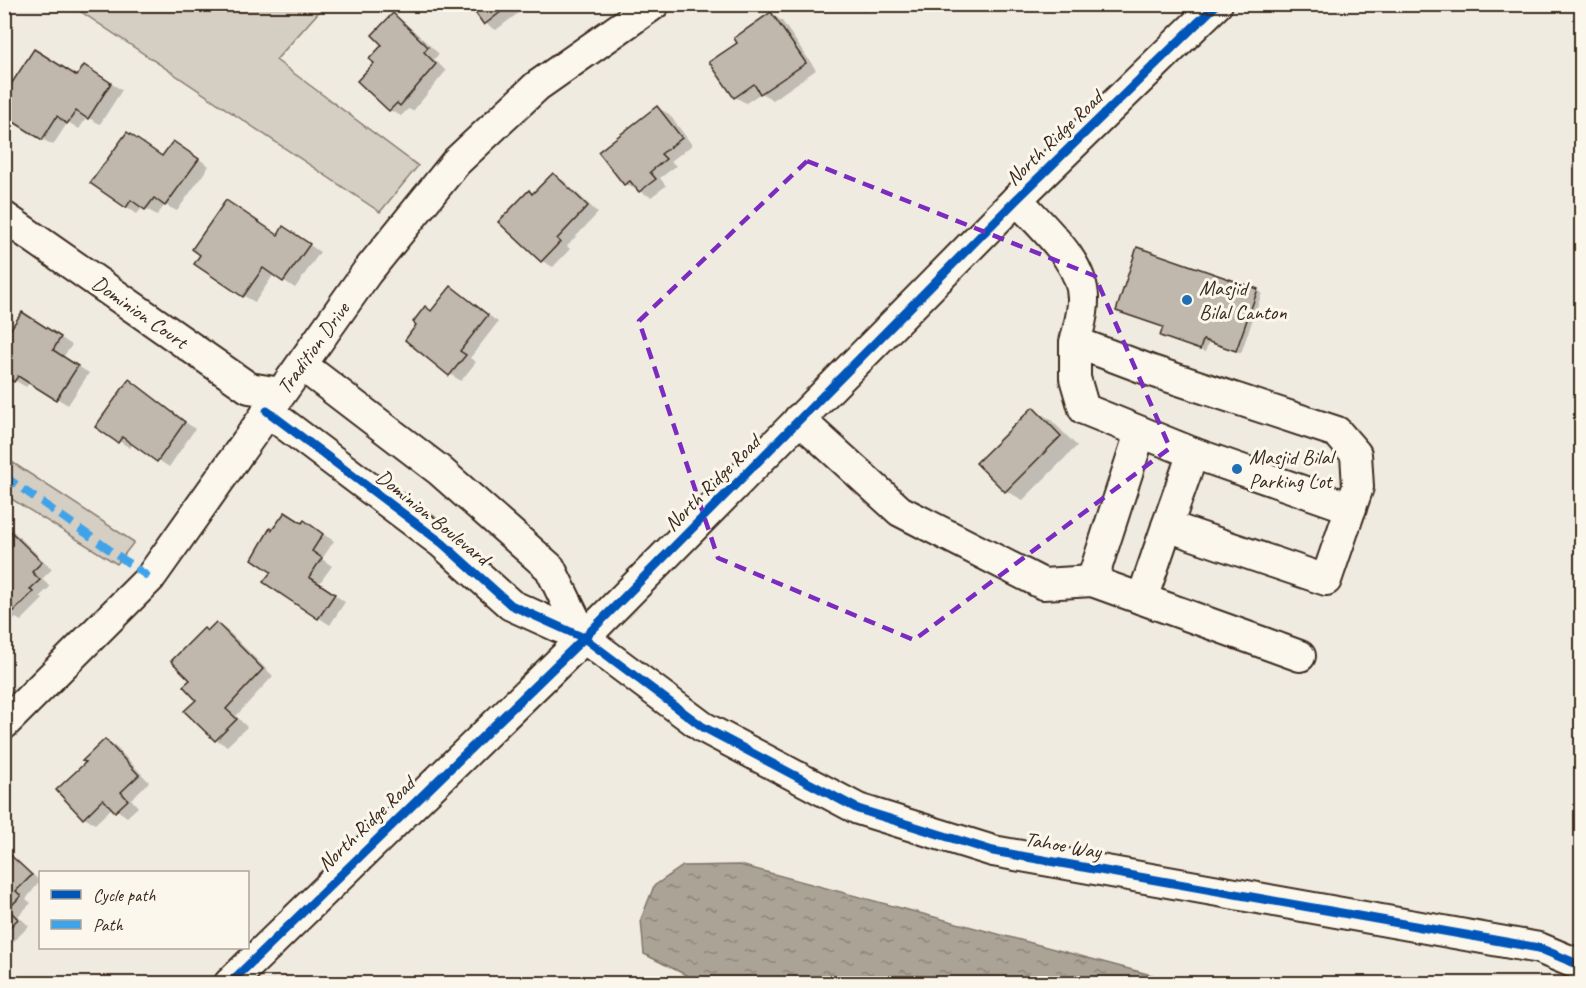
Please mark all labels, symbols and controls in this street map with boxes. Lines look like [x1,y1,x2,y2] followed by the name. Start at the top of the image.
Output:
[1000,83,1110,191] street label: North Ridge Road
[87,270,194,355] street label: Dominion Court
[1199,275,1287,325] place label: Masjid Bilal Canton
[1180,293,1194,307] marker: Masjid Bilal Canton
[271,296,356,399] street label: Tradition Drive
[658,428,767,537] street label: North Ridge Road
[1249,444,1337,494] place label: Masjid Bilal Parking Lot
[1230,462,1244,476] marker: Masjid Bilal Parking Lot
[371,463,498,573] street label: Dominion Boulevard
[312,769,422,877] street label: North Ridge Road
[1023,825,1105,865] street label: Tahoe Way
[39,871,249,949] legend
[93,884,156,906] text: Cycle path
[93,914,123,936] text: Path

